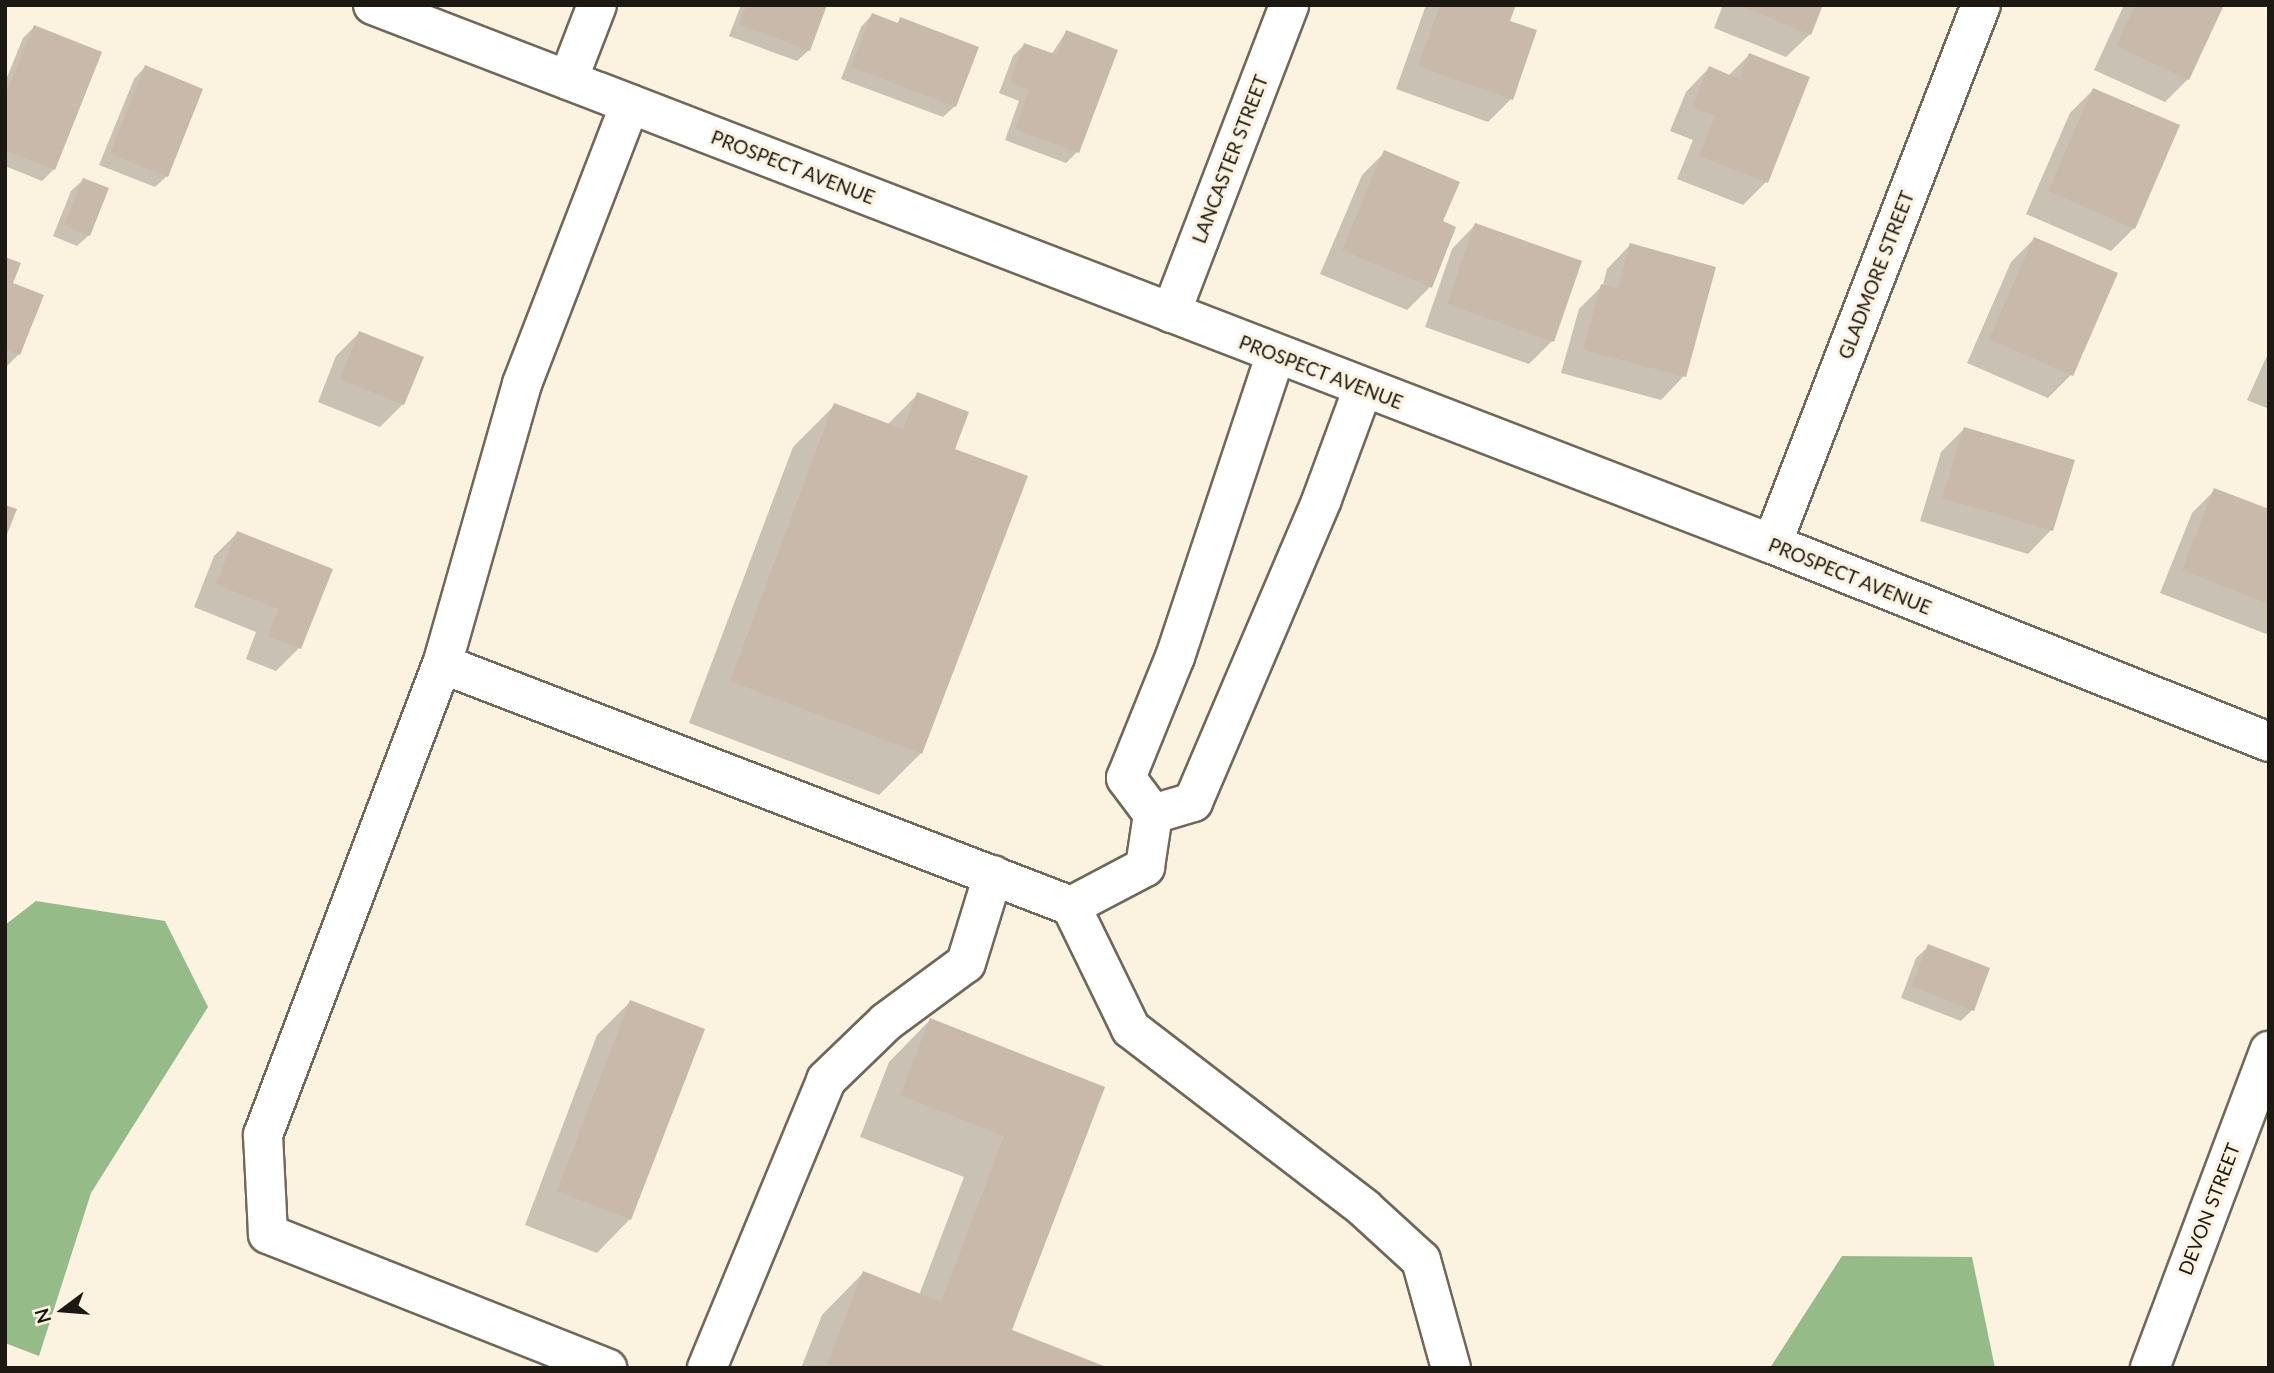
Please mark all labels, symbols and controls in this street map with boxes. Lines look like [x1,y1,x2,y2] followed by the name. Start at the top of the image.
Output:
[1187,72,1273,246] street label: LANCASTER STREET
[707,125,879,209] street label: PROSPECT AVENUE
[1833,188,1919,362] street label: GLADMORE STREET
[1235,330,1407,414] street label: PROSPECT AVENUE
[1765,533,1935,619] street label: PROSPECT AVENUE
[2173,1140,2245,1278] street label: DEVON STREET
[28,1275,98,1345] north arrow
[29,1306,55,1326] text: N

